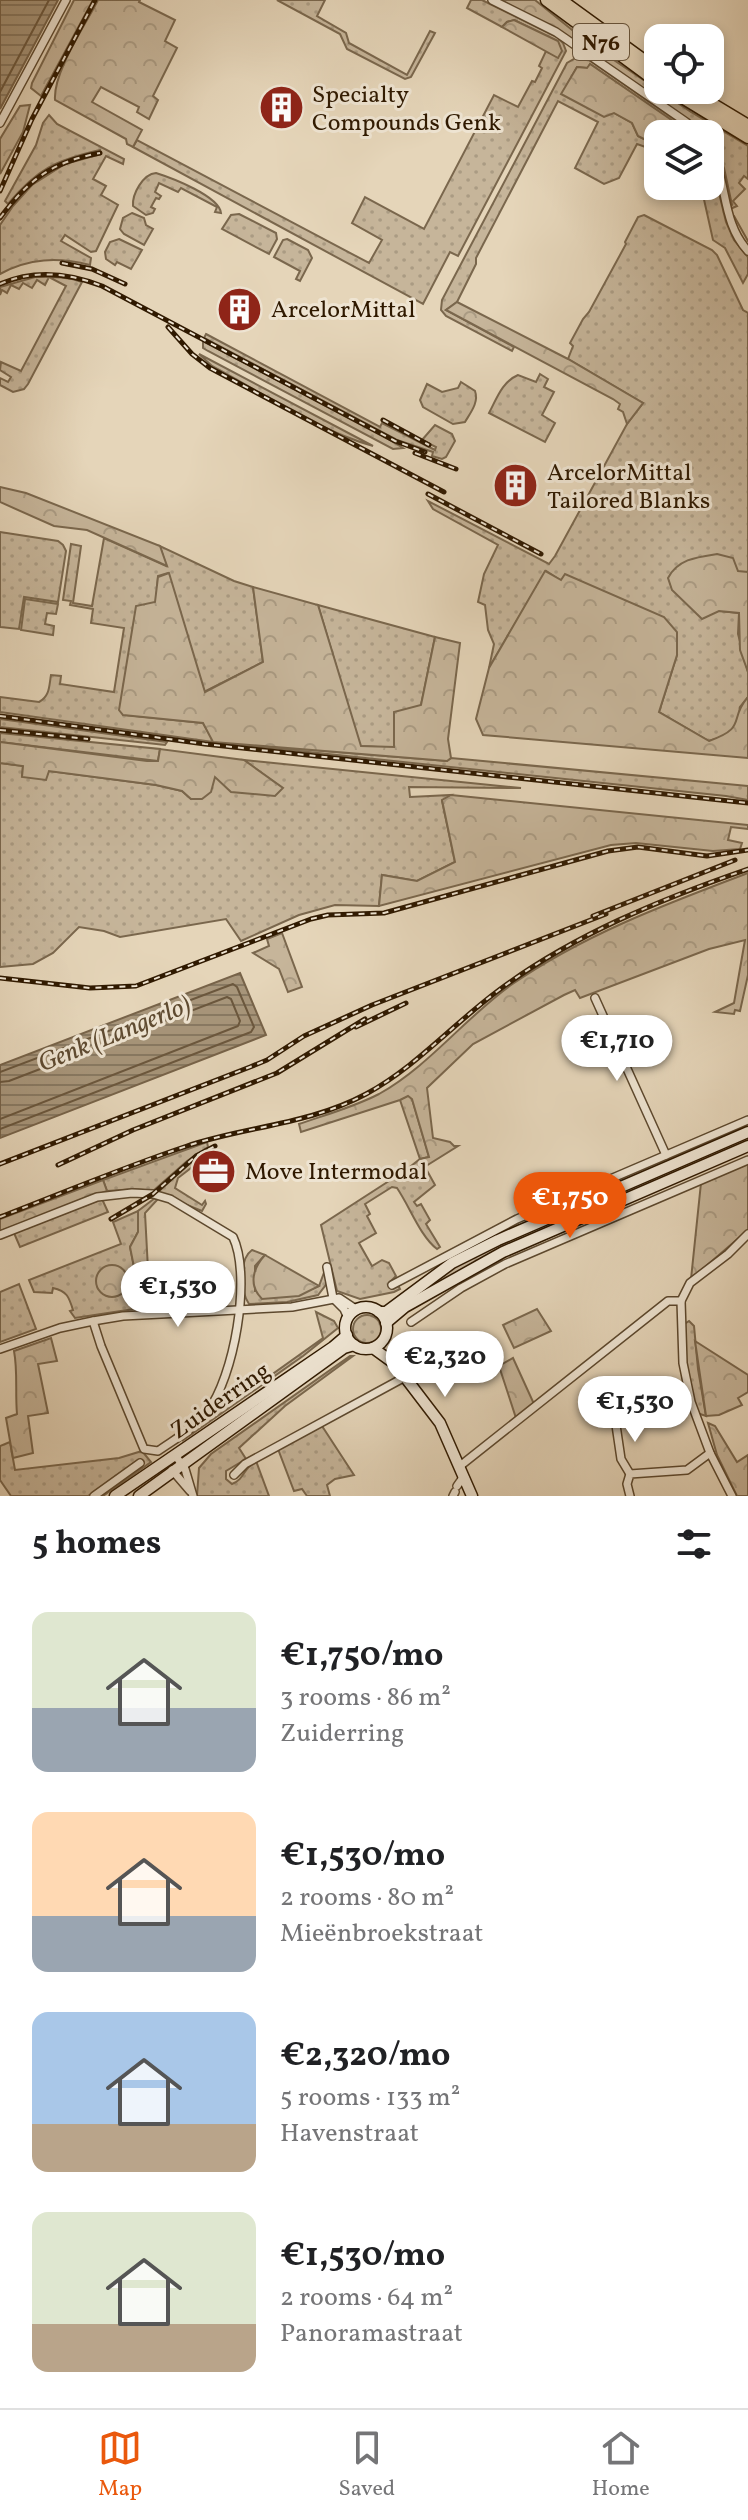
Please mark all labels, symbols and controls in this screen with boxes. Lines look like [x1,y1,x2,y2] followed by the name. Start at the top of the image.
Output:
[573,24,629,60] road number: N76
[644,24,724,200] map controls
[644,24,724,104] button: locate
[312,79,501,141] place label: Specialty Compounds Genk
[257,84,305,132] building icon: Specialty Compounds Genk
[644,120,724,200] button: layers
[216,285,264,333] building icon: ArcelorMittal
[271,294,415,328] place label: ArcelorMittal
[547,457,710,519] place label: ArcelorMittal Tailored Blanks
[492,462,540,510] building icon: ArcelorMittal Tailored Blanks
[33,988,197,1082] water label: Genk (Langerlo)
[552,1015,682,1083] pin: €1,710
[579,1023,655,1059] text: €1,710
[190,1147,238,1195] office icon: Move Intermodal
[245,1156,427,1190] place label: Move Intermodal
[505,1172,635,1240] pin: €1,750
[531,1180,609,1216] text: €1,750
[113,1261,243,1329] pin: €1,530
[139,1269,217,1305] text: €1,530
[380,1331,510,1399] pin: €2,320
[404,1339,486,1375] text: €2,320
[164,1355,278,1448] street label: Zuiderring
[570,1376,700,1444] pin: €1,530
[596,1384,674,1420] text: €1,530
[32,1521,162,1568] text: 5 homes
[672,1522,716,1566] icon: filters
[280,1633,444,1680] text: €1,750/mo
[96,1644,192,1740] icon: home
[280,1680,451,1716] text: 3 rooms · 86 m²
[280,1716,404,1752] text: Zuiderring
[280,1833,445,1880] text: €1,530/mo
[96,1844,192,1940] icon: home
[280,1880,454,1916] text: 2 rooms · 80 m²
[280,1916,483,1952] text: Mieënbroekstraat
[280,2033,451,2080] text: €2,320/mo
[96,2044,192,2140] icon: home
[280,2080,460,2116] text: 5 rooms · 133 m²
[280,2116,419,2152] text: Havenstraat
[280,2233,445,2280] text: €1,530/mo
[96,2244,192,2340] icon: home
[280,2280,453,2316] text: 2 rooms · 64 m²
[280,2316,463,2352] text: Panoramastraat
[98,2426,142,2505] tab: Map
[339,2426,395,2505] tab: Saved
[592,2426,650,2505] tab: Home

